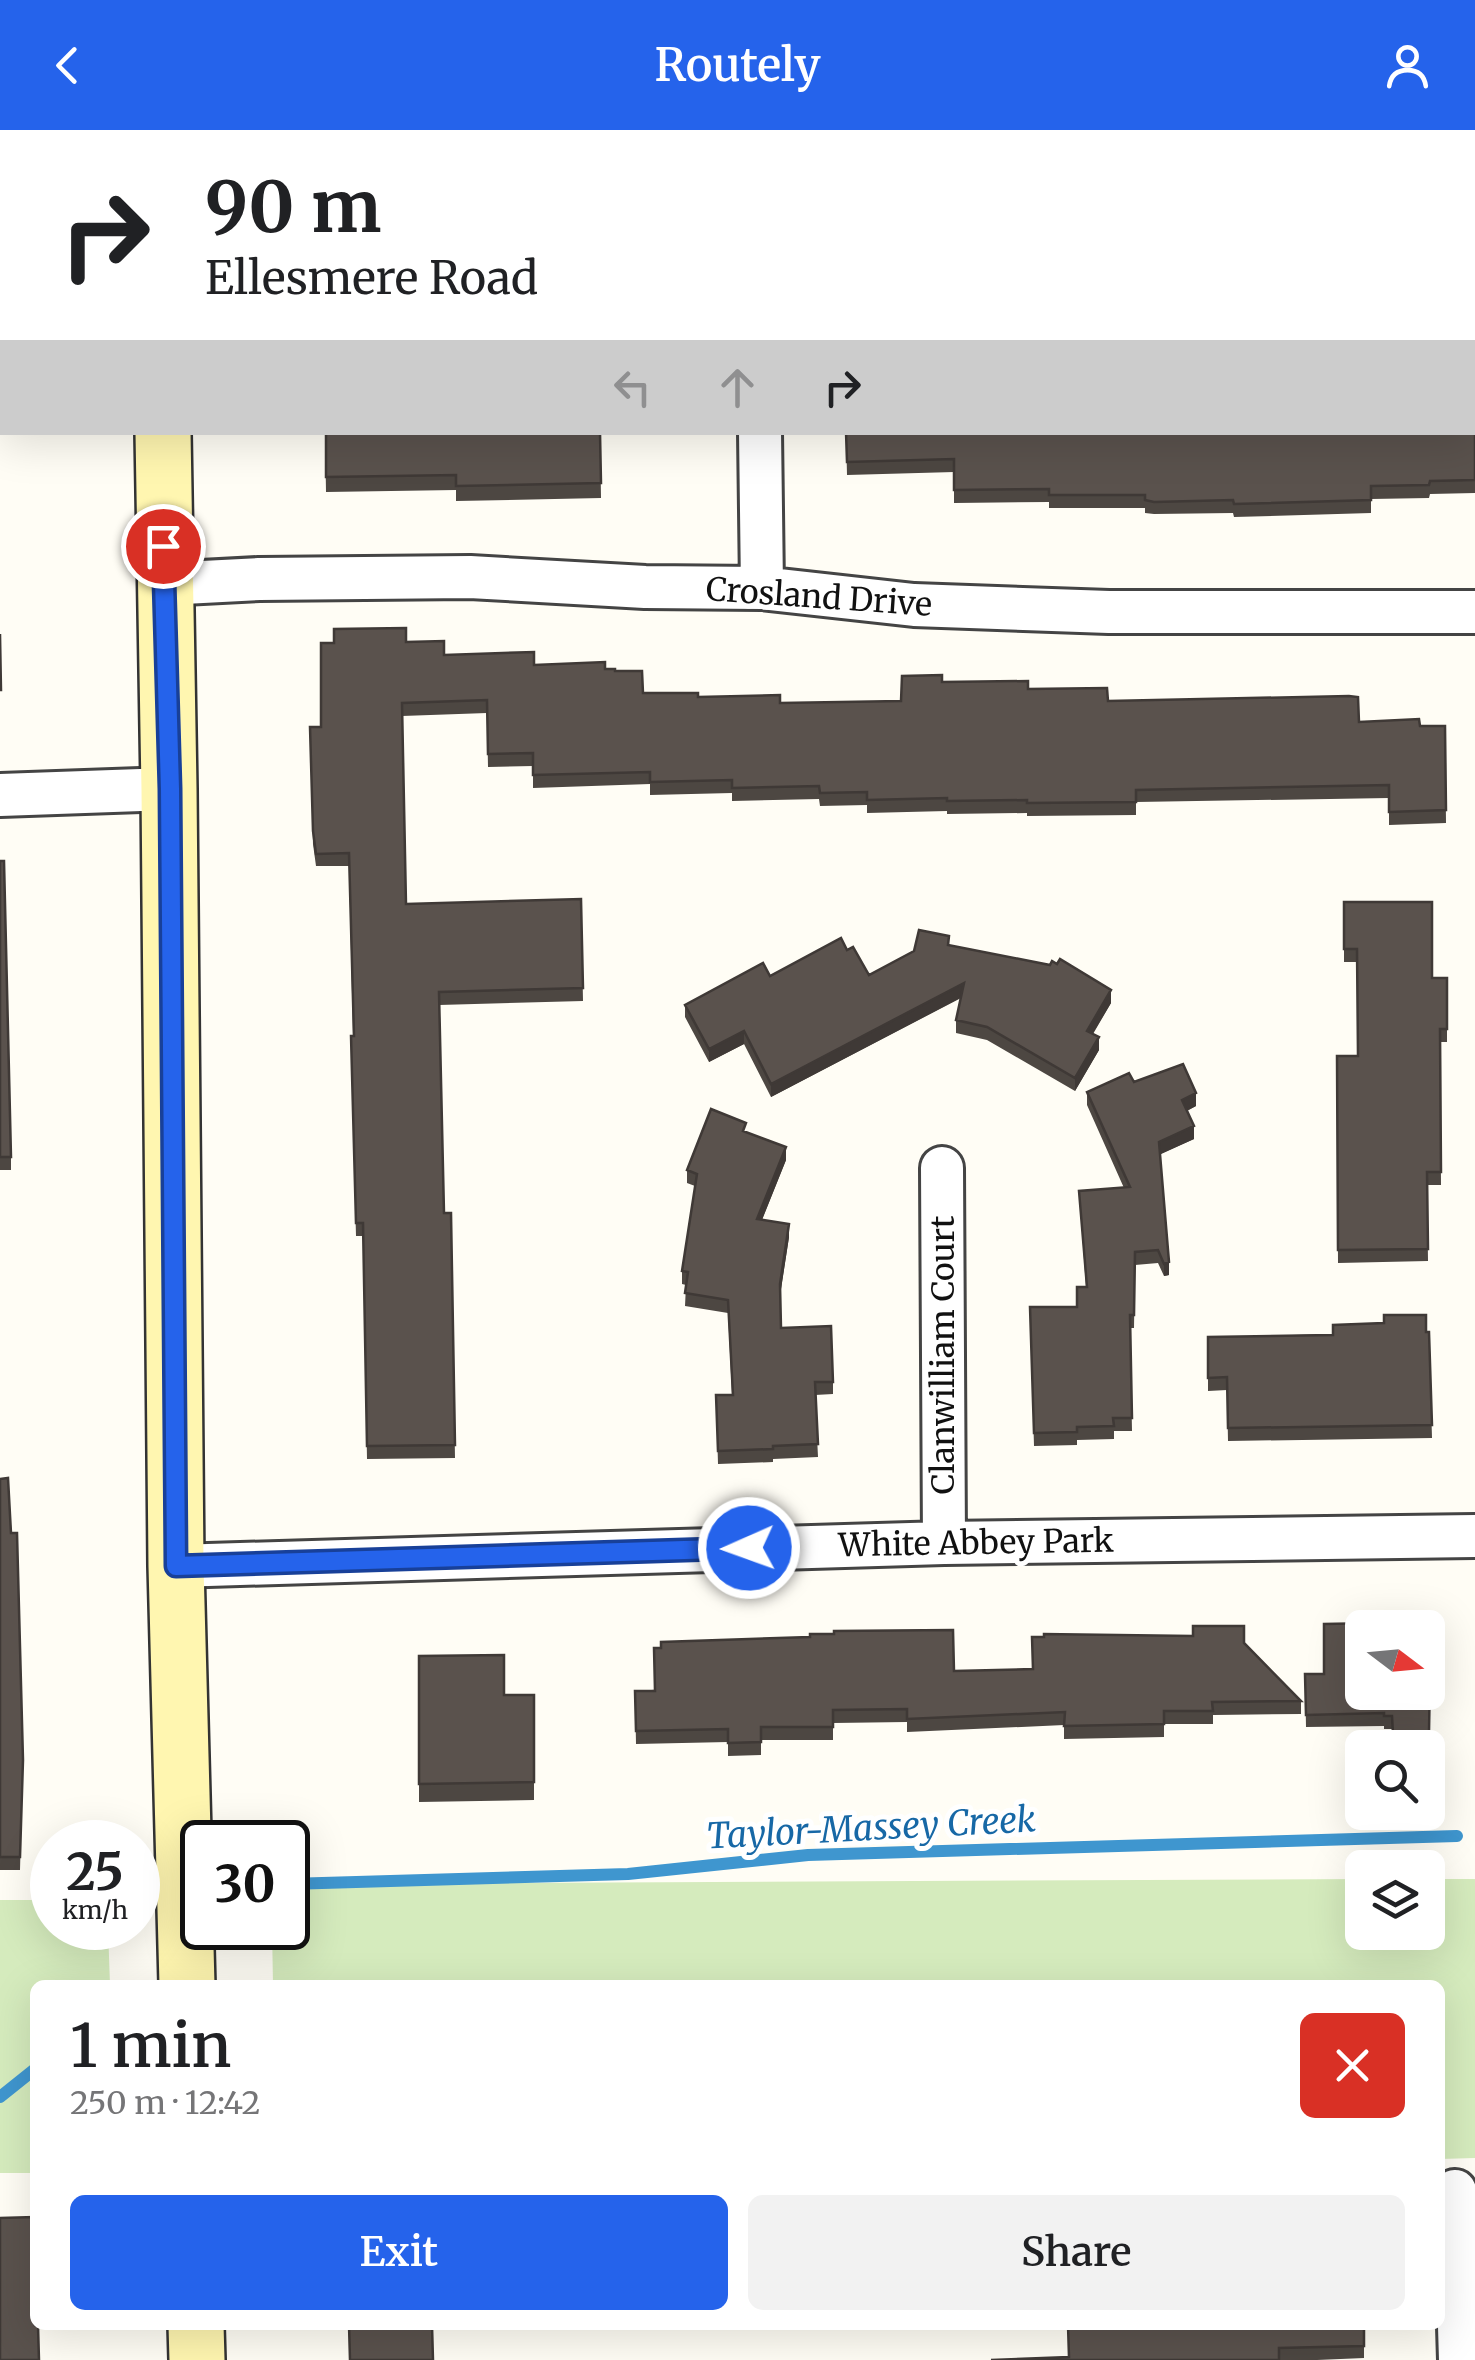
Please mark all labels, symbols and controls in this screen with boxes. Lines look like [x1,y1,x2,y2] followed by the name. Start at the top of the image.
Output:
[654,37,821,93] text: Routely
[40,38,95,93] icon: back
[1380,38,1435,93] icon: person
[205,163,382,251] text: 90 m
[40,170,170,300] icon: right
[205,250,538,306] text: Ellesmere Road
[605,360,660,415] icon: left
[710,360,765,415] icon: ahead
[815,360,870,415] icon: right
[121,504,206,589] pin
[136,519,191,574] icon: arrive
[705,569,933,625] street label: Crosland Drive
[923,1215,963,1494] street label: Clanwilliam Court
[697,1496,801,1600] position arrow
[837,1521,1115,1565] street label: White Abbey Park
[1345,1610,1445,1710] north arrow
[1345,1610,1445,1950] map controls
[1345,1730,1445,1830] button: search
[705,1797,1037,1859] water label: Taylor-Massey Creek
[180,1820,310,1950] speed limit sign: 30
[66,1841,124,1904] text: 25
[1345,1850,1445,1950] button: layers
[62,1894,128,1926] text: km/h
[70,2008,231,2083] text: 1 min
[1300,2013,1405,2118] button: close
[70,2083,260,2123] text: 250 m · 12:42
[70,2195,728,2310] button: Exit
[748,2195,1405,2310] button: Share

